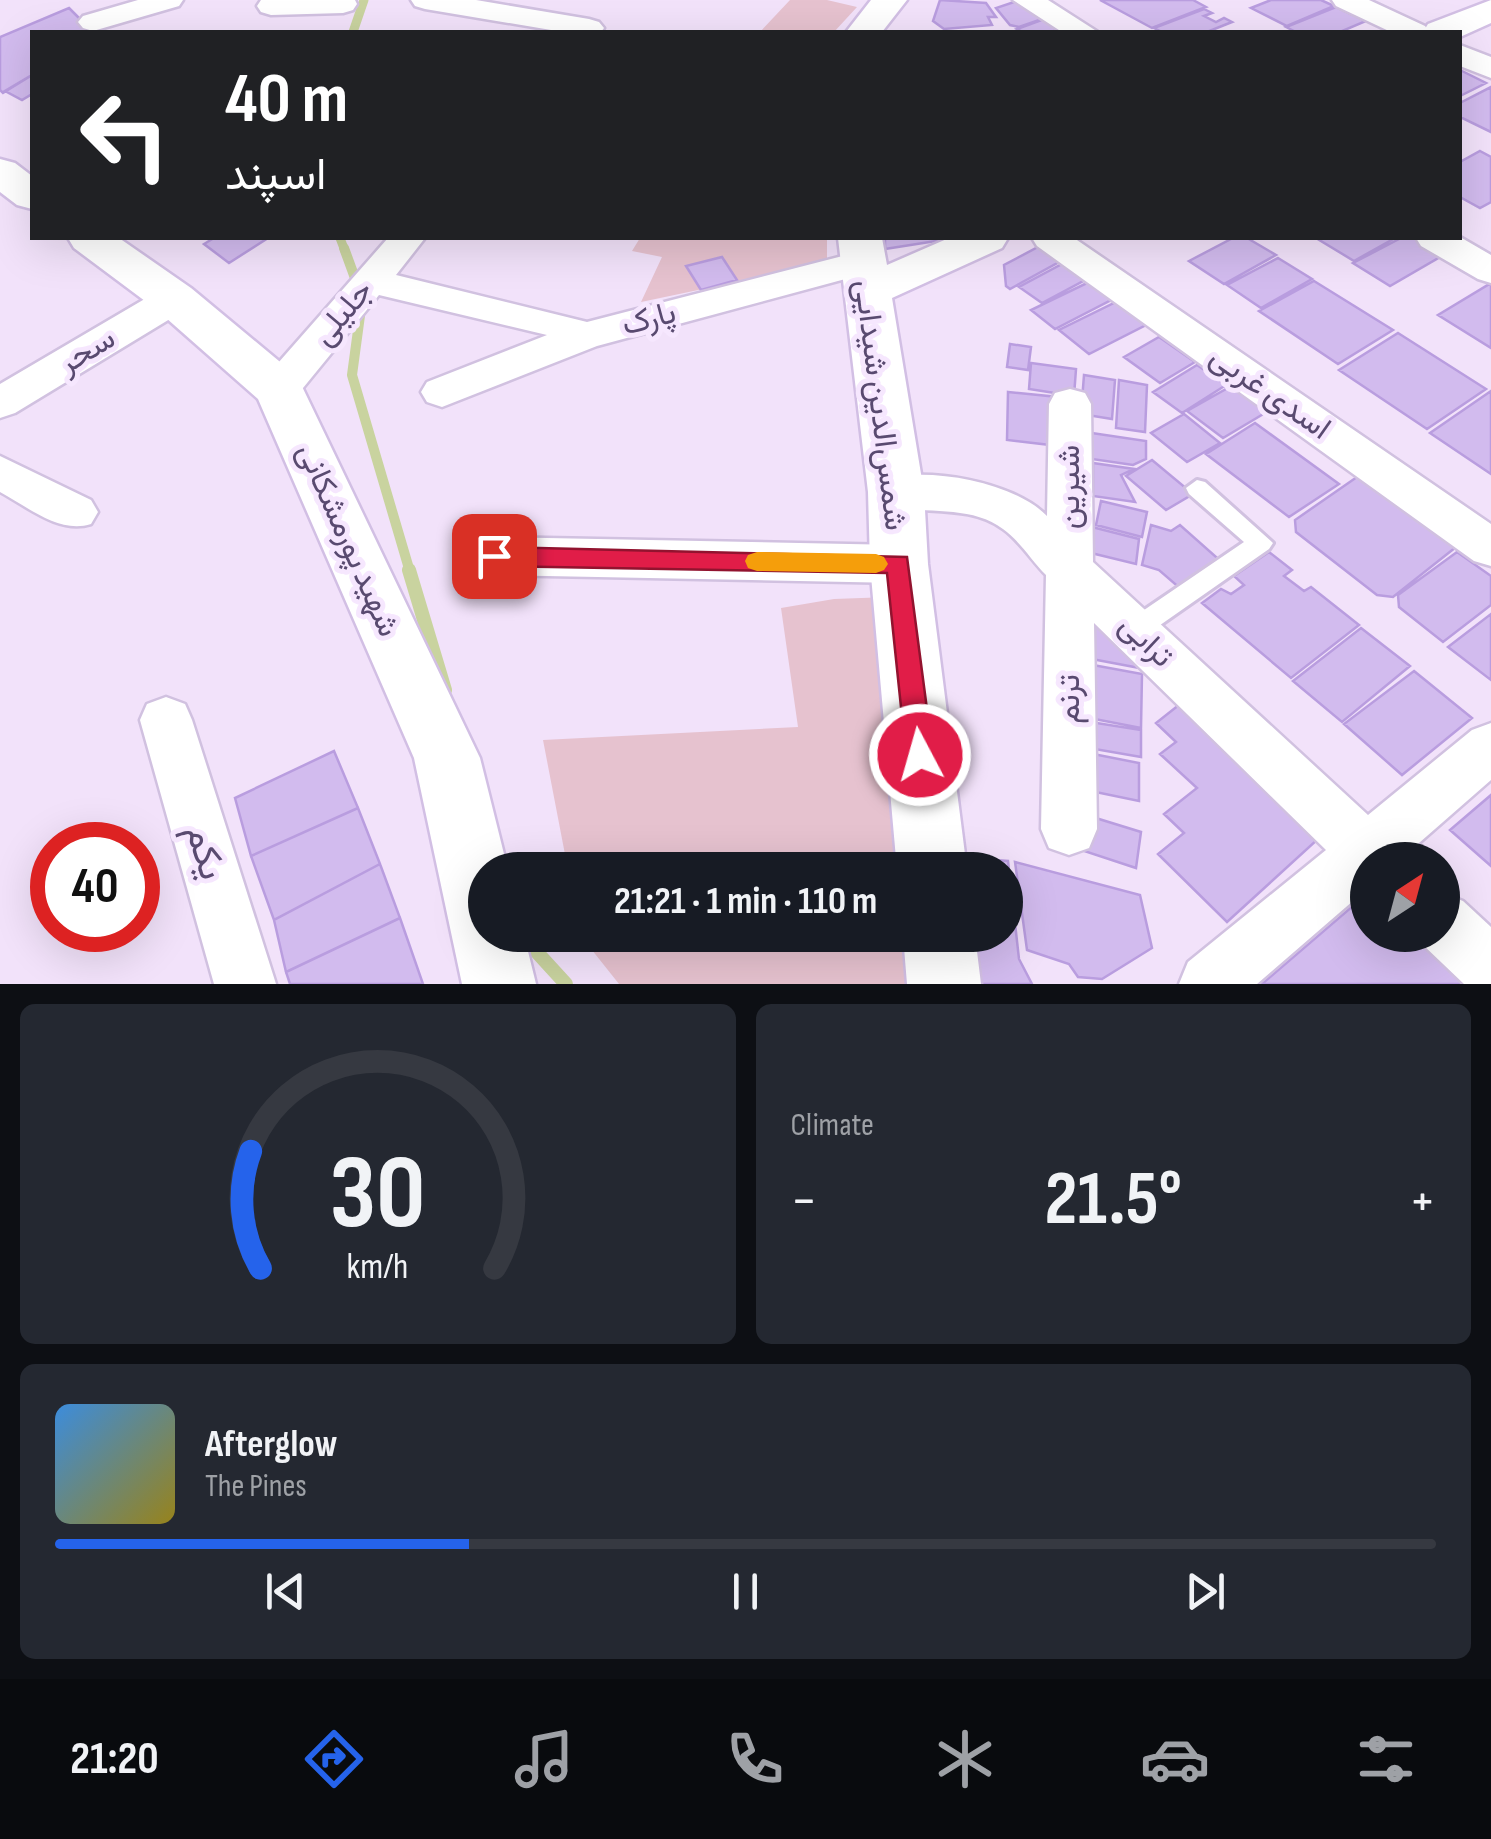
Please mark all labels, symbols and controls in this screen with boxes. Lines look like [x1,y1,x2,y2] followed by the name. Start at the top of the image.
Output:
[225,58,348,142] text: 40 m
[60,70,190,200] icon: left
[225,148,326,203] text: اسپند
[304,272,382,354] street label: جلیلی
[845,277,915,533] street label: شمس‌الدین شیدایی
[618,293,681,346] street label: پارک
[51,319,123,384] street label: سحر
[1202,337,1338,449] street label: اسدی غربی
[287,437,408,643] street label: شهید پورمشکانی
[1050,445,1089,529] street label: شیرین
[452,514,537,599] pin
[467,529,522,584] icon: arrive
[1111,606,1181,676] street label: ترابی
[1050,674,1089,724] street label: ترنم
[868,703,972,807] position arrow
[174,819,235,885] street label: یکم
[30,822,160,952] speed limit sign: 40
[1350,842,1460,952] north arrow
[1350,842,1460,952] map controls
[614,879,877,924] text: 21:21 · 1 min · 110 m
[791,1106,874,1145] text: Climate
[330,1132,426,1257] text: 30
[1044,1155,1182,1246] text: 21.5°
[791,1168,817,1235] text: −
[1409,1168,1436,1235] text: +
[347,1246,409,1289] text: km/h
[205,1422,338,1467] text: Afterglow
[205,1467,307,1506] text: The Pines
[258,1564,313,1619] icon: previous
[718,1564,773,1619] icon: pause
[1178,1564,1233,1619] icon: next
[299,1724,369,1794] icon: directions
[509,1724,579,1794] icon: music
[720,1724,790,1794] icon: phone
[930,1724,1000,1794] icon: climate
[1140,1724,1210,1794] icon: car
[1351,1724,1421,1794] icon: filters
[70,1732,159,1787] text: 21:20

